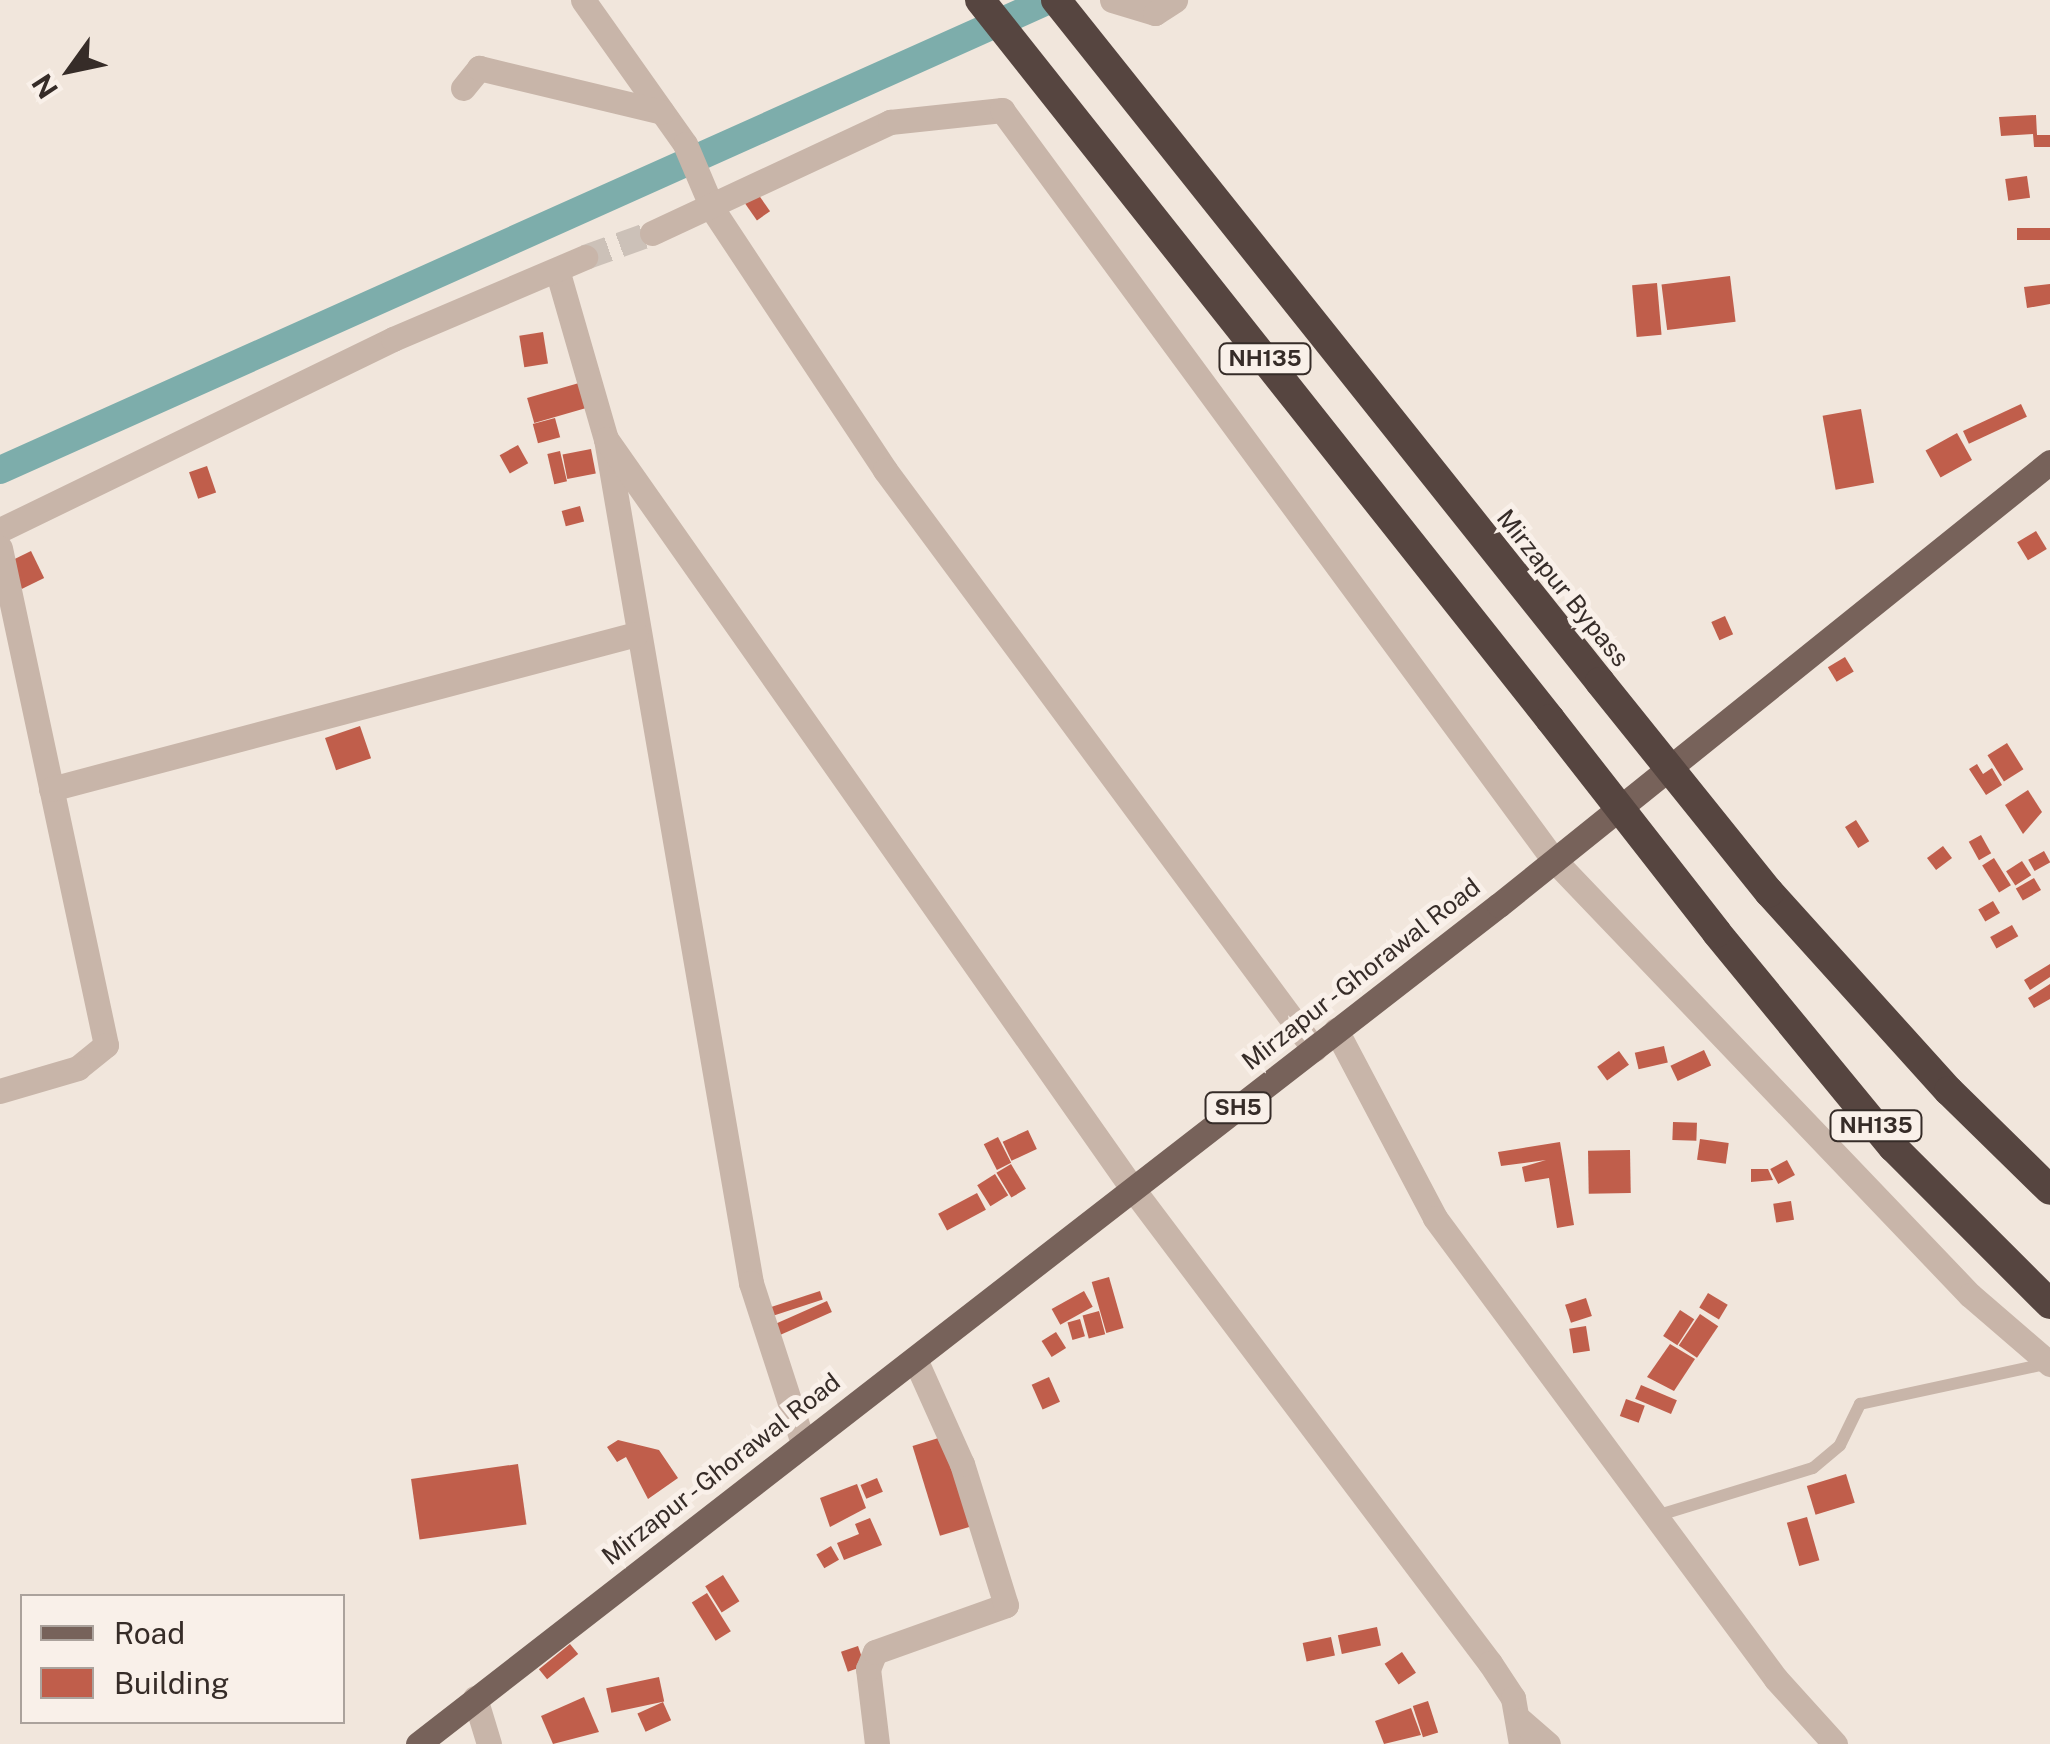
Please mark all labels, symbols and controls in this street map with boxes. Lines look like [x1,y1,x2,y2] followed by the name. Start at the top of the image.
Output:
[20,20,120,120] north arrow
[25,68,64,105] text: N
[1218,342,1312,376] road number: NH135
[1490,503,1636,673] street label: Mirzapur Bypass
[1233,870,1489,1078] street label: Mirzapur - Ghorawal Road
[1203,1091,1273,1125] road number: SH5
[1828,1109,1924,1143] road number: NH135
[593,1365,849,1573] street label: Mirzapur - Ghorawal Road
[20,1594,345,1724] legend
[114,1615,185,1651] text: Road
[114,1665,229,1701] text: Building

